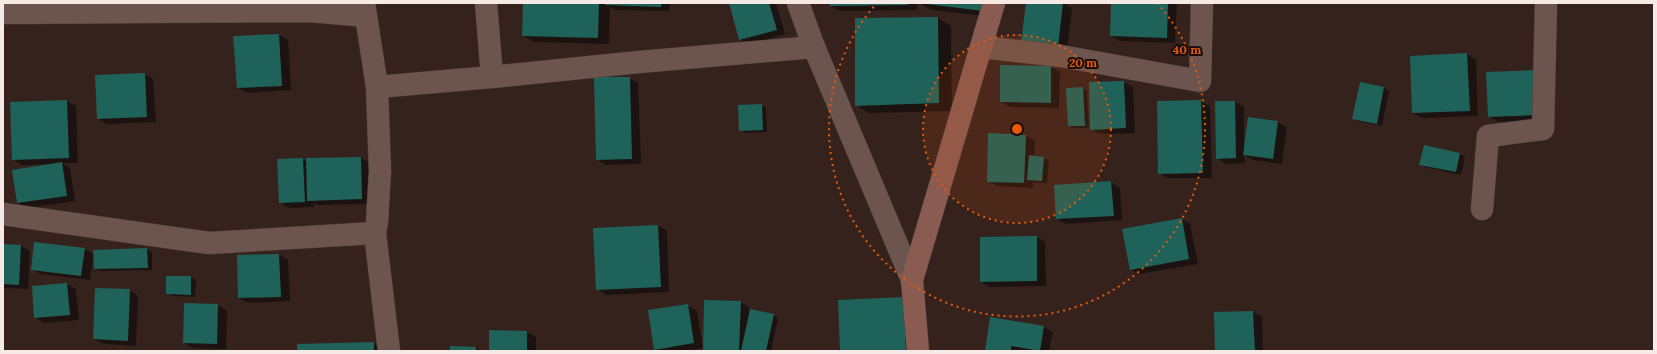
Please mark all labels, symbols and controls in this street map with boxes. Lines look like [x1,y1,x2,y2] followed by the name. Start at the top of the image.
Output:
[1173,42,1201,57] text: 40 m
[1069,55,1097,70] text: 20 m
[1010,122,1024,136] centre of rings

